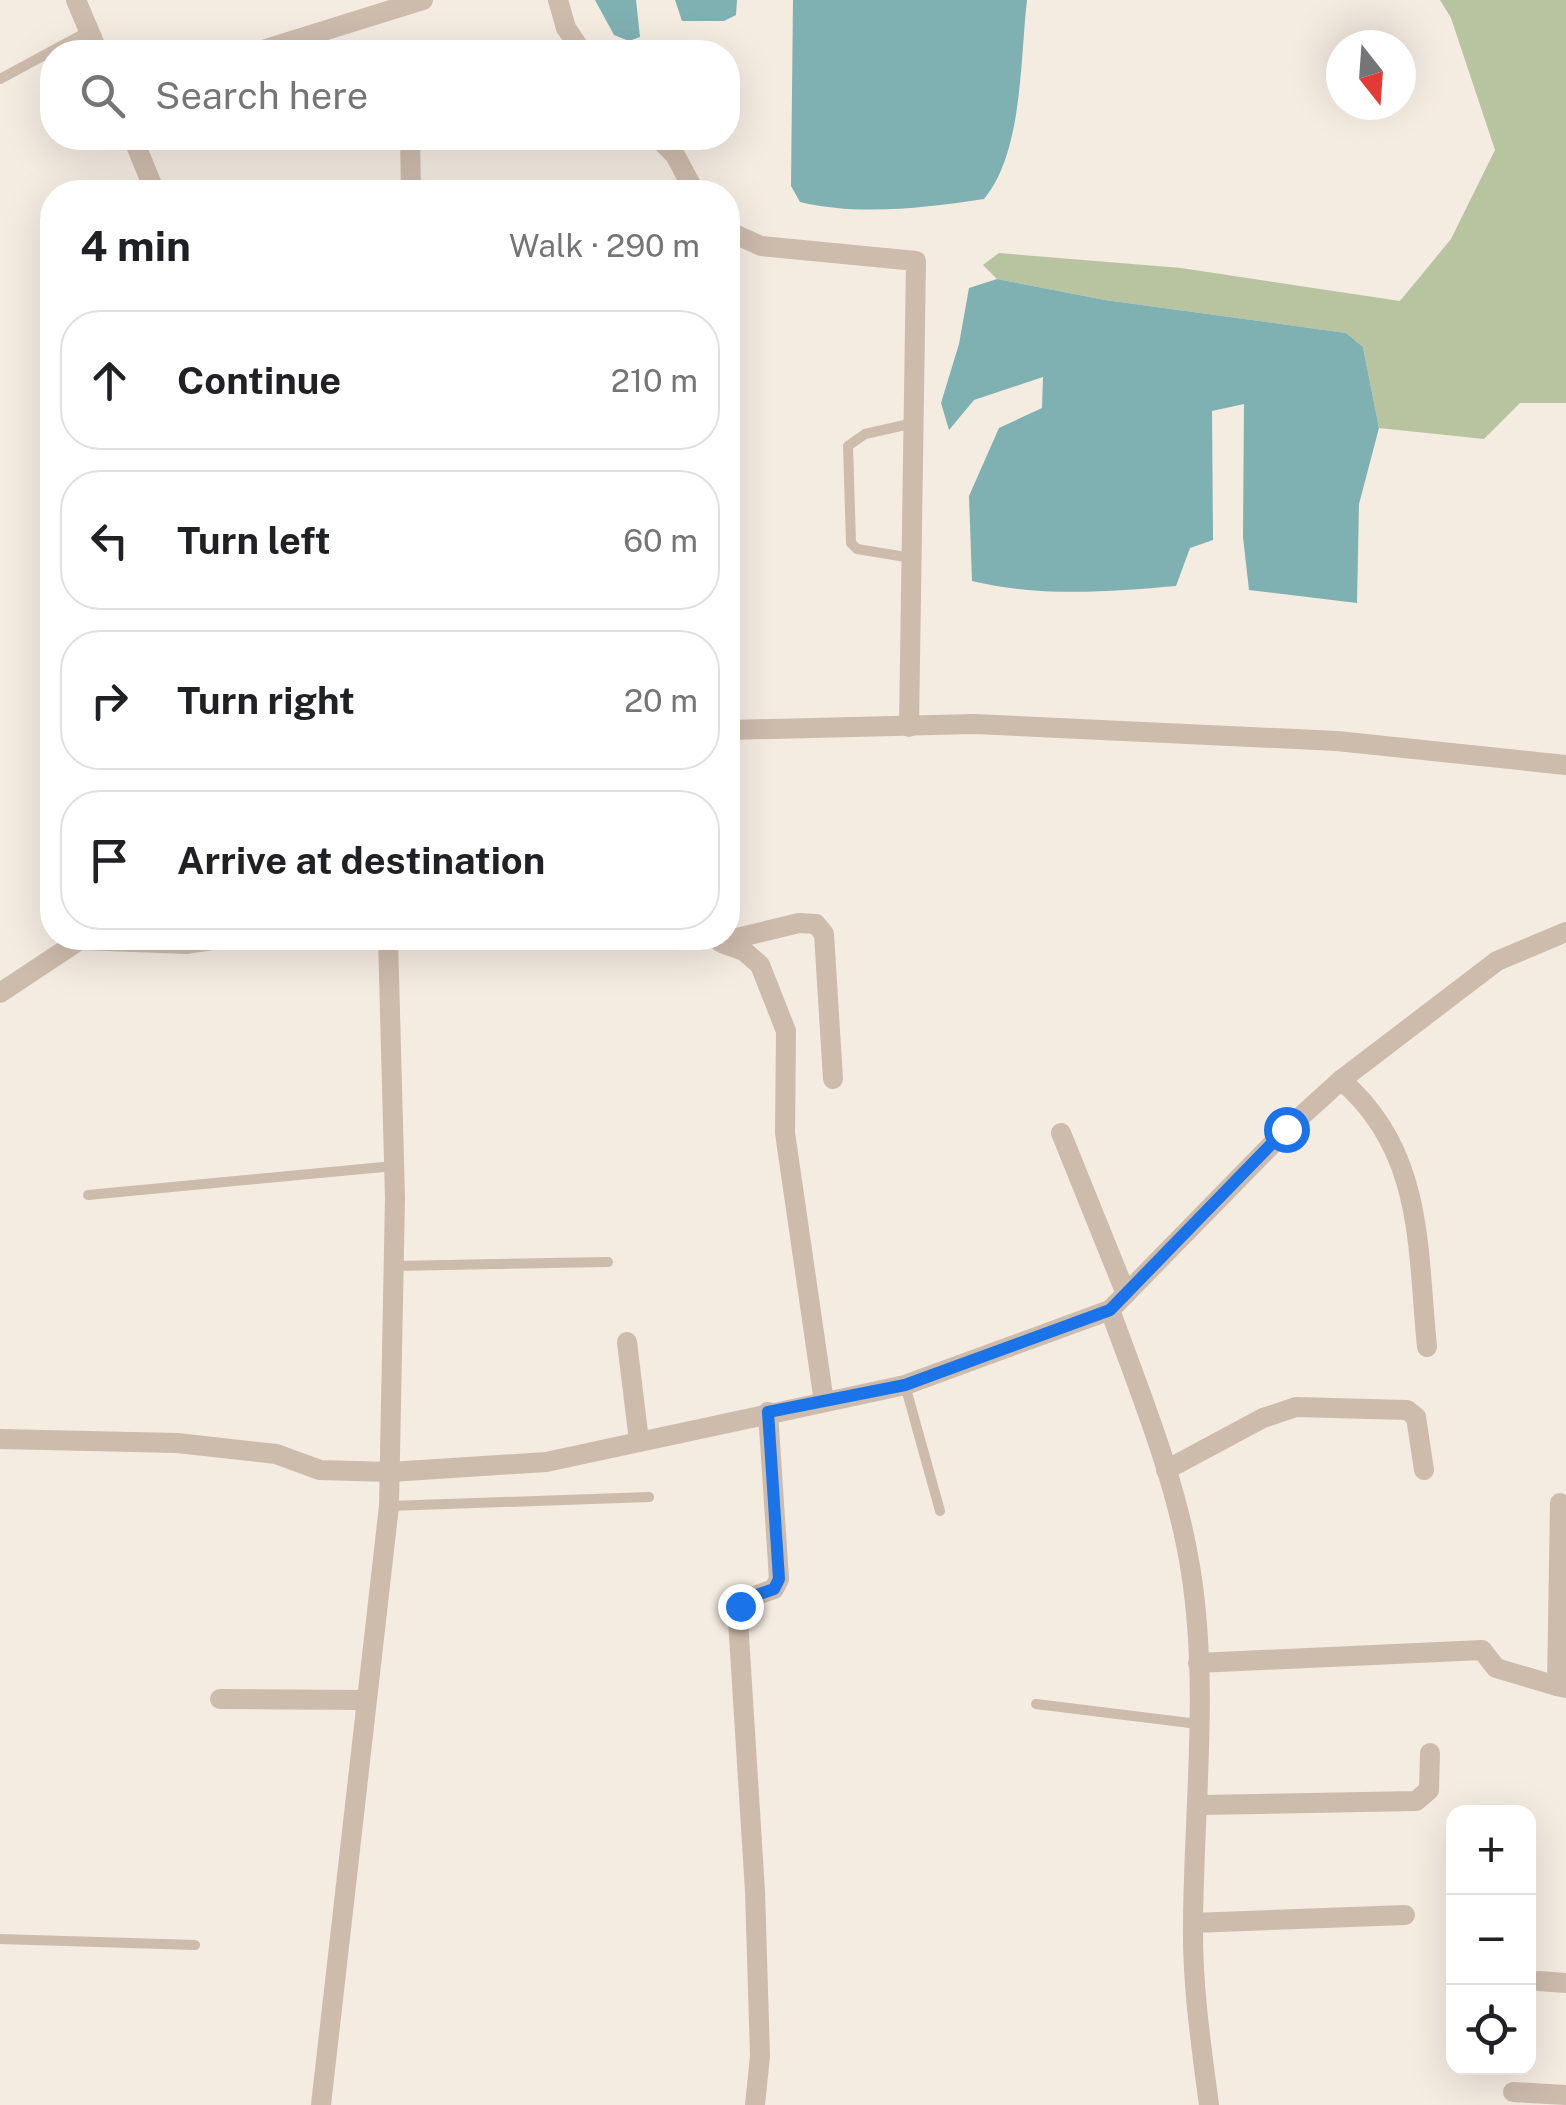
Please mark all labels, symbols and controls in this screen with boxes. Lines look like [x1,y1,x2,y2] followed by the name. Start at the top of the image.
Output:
[1326,30,1416,120] north arrow
[40,40,740,150] search box
[75,68,130,123] icon: search
[155,73,368,118] text: Search here
[80,221,191,270] text: 4 min
[509,227,700,264] text: Walk · 290 m
[82,353,137,408] icon: ahead
[177,358,341,403] text: Continue
[611,362,698,399] text: 210 m
[82,513,137,568] icon: left
[177,518,331,563] text: Turn left
[623,522,698,559] text: 60 m
[82,673,137,728] icon: right
[177,678,355,723] text: Turn right
[624,682,698,719] text: 20 m
[82,833,137,888] icon: arrive
[177,838,545,883] text: Arrive at destination
[1264,1107,1310,1153] route start
[718,1584,764,1630] route end
[1446,1805,1536,2075] map controls
[1446,1805,1536,1895] button: +
[1446,1895,1536,1985] button: −
[1446,1985,1536,2075] button: locate

